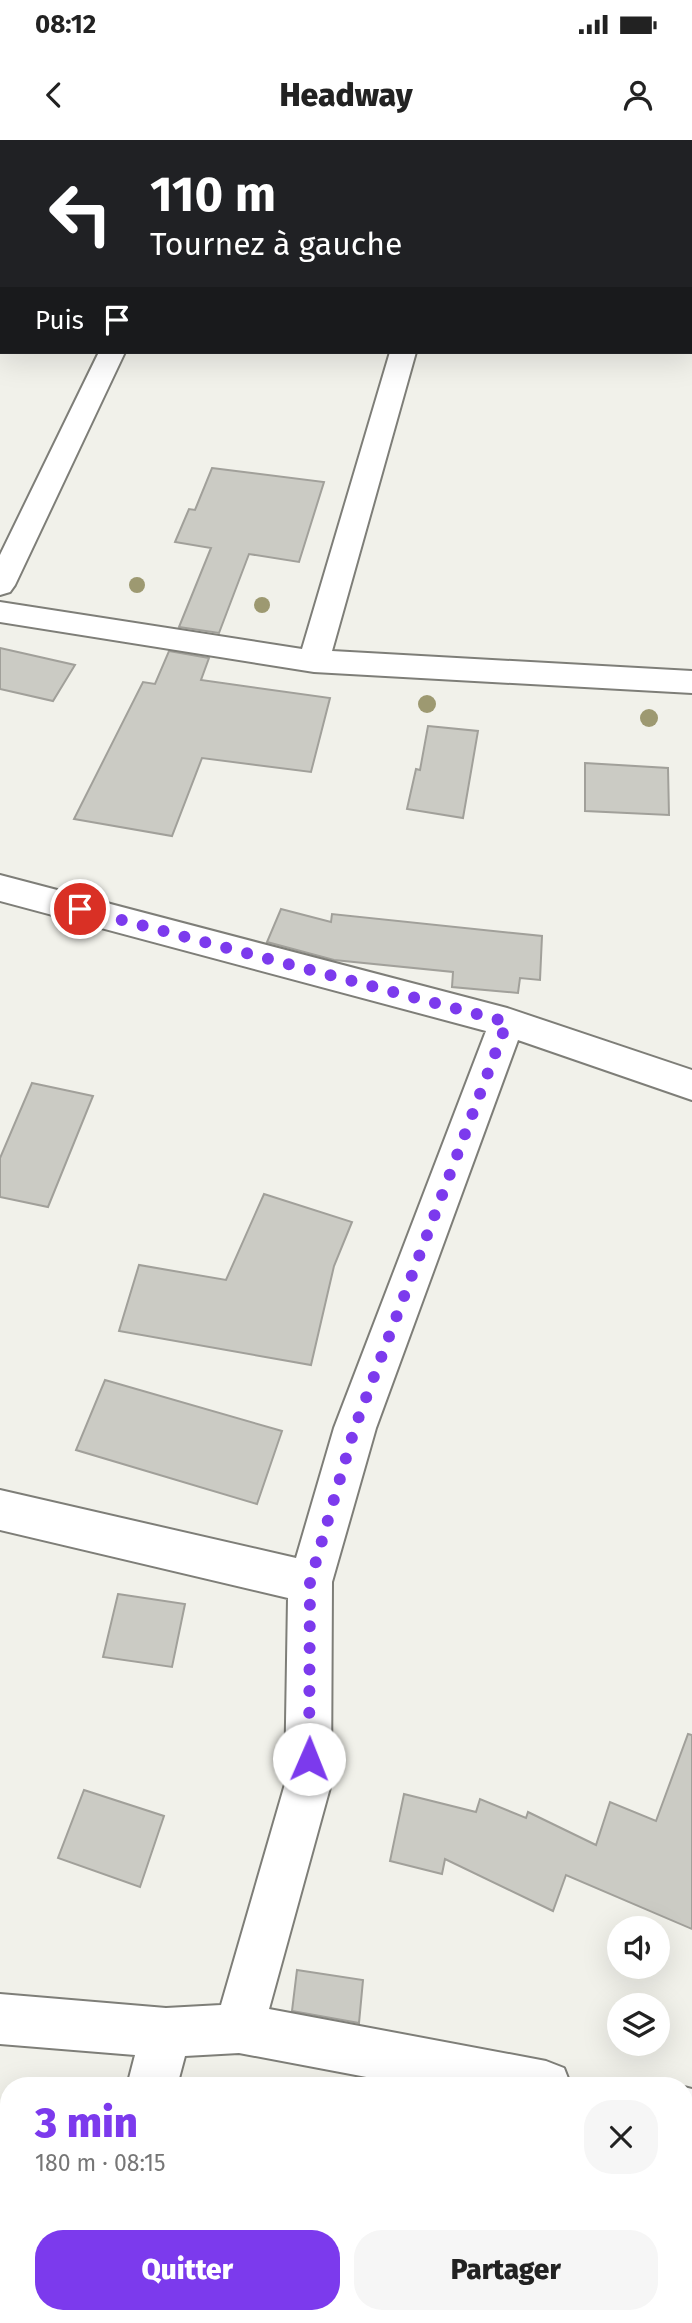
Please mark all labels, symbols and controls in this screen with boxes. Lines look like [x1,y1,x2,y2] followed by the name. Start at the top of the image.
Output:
[35,9,96,40] text: 08:12
[35,76,73,114] icon: back
[279,76,413,114] text: Headway
[619,76,657,114] icon: person
[150,165,276,224] text: 110 m
[35,168,126,259] icon: left
[150,225,402,263] text: Tournez à gauche
[98,301,136,339] icon: arrive
[35,305,84,336] text: Puis
[50,879,110,939] pin
[61,890,99,928] icon: arrive
[272,1722,346,1796] position arrow
[607,1916,670,2056] map controls
[607,1916,670,1979] button: sound
[607,1993,670,2056] button: layers
[35,2098,138,2148] text: 3 min
[584,2100,658,2174] button: close
[35,2149,166,2177] text: 180 m · 08:15
[35,2230,340,2310] button: Quitter
[354,2230,658,2310] button: Partager

